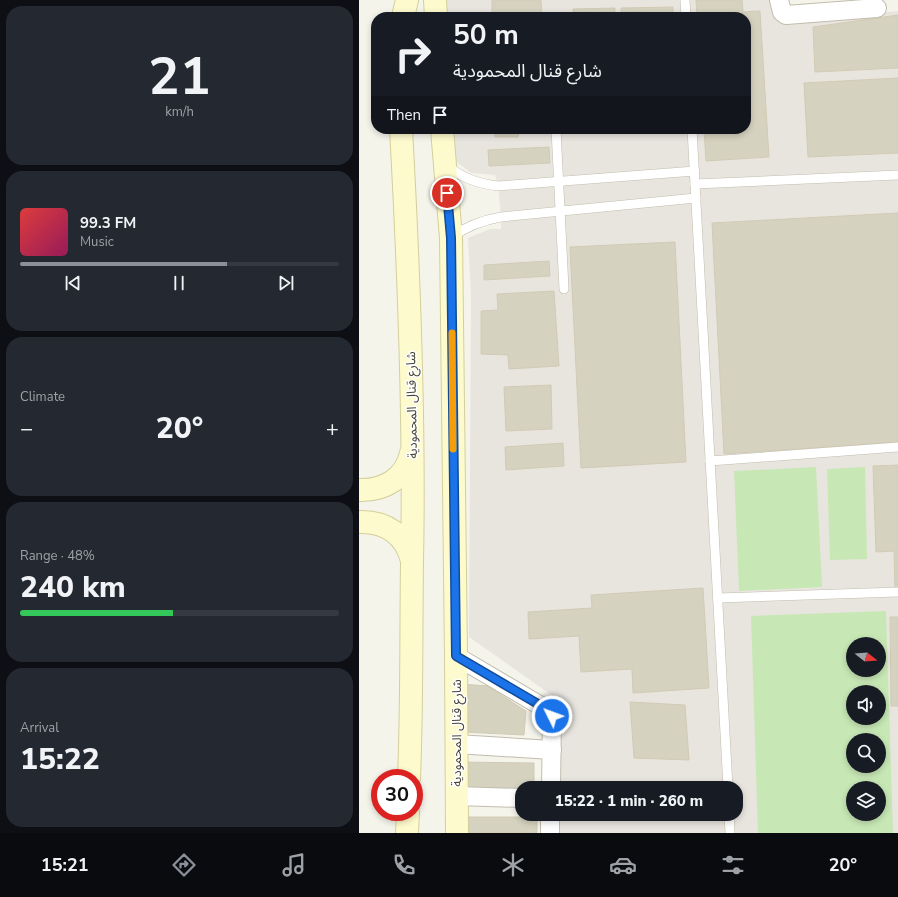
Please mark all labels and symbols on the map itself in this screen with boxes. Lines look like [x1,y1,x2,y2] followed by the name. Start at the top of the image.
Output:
[430,176,464,210] pin
[402,351,423,459] street label: شارع قنال المحمودية
[846,637,886,677] north arrow
[448,679,467,787] street label: شارع قنال المحمودية
[531,695,573,737] position arrow
[371,769,423,821] speed limit sign: 30

